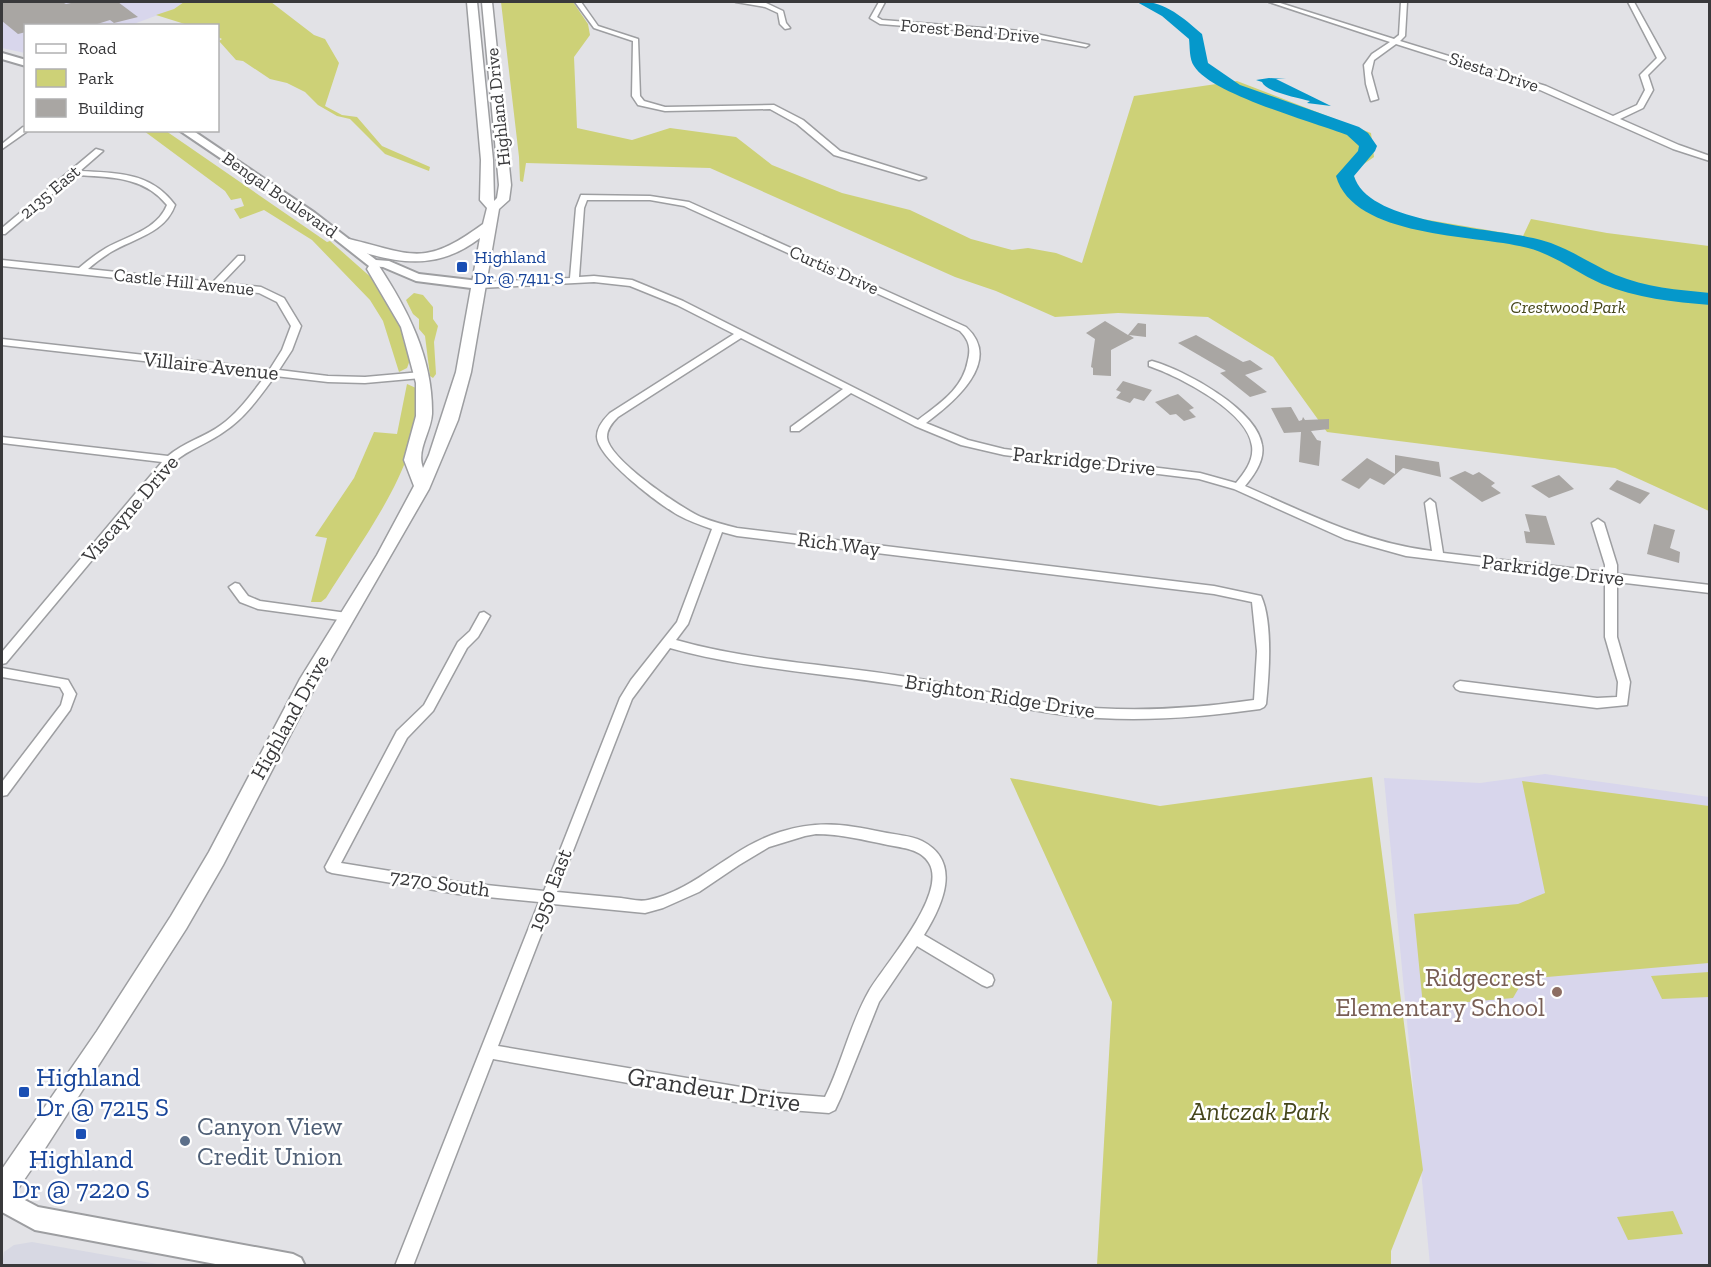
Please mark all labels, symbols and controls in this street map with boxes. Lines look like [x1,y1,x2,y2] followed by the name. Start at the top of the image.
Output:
[900,14,1040,48] street label: Forest Bend Drive
[24,24,219,132] legend
[78,37,117,59] text: Road
[481,47,515,167] street label: Highland Drive
[1446,47,1542,97] street label: Siesta Drive
[78,67,114,89] text: Park
[78,97,144,119] text: Building
[218,147,342,243] street label: Bengal Boulevard
[15,160,85,224] street label: 2135 East
[786,241,882,299] street label: Curtis Drive
[474,246,564,289] place label: Highland Dr @ 7411 S
[455,260,469,274] marker: Highland Dr @ 7411 S
[113,264,255,300] street label: Castle Hill Avenue
[1510,296,1626,318] park label: Crestwood Park
[141,346,280,385] street label: Villaire Avenue
[1011,441,1157,480] street label: Parkridge Drive
[75,450,183,568] street label: Viscayne Drive
[796,526,882,561] street label: Rich Way
[1480,548,1626,591] street label: Parkridge Drive
[245,650,334,783] street label: Highland Drive
[903,668,1097,723] street label: Brighton Ridge Drive
[522,845,577,935] street label: 1950 East
[388,863,492,902] street label: 7270 South
[1335,961,1545,1023] place label: Ridgecrest Elementary School
[1550,985,1564,999] marker: Ridgecrest Elementary School
[625,1060,803,1118] street label: Grandeur Drive
[36,1061,169,1123] place label: Highland Dr @ 7215 S
[17,1085,31,1099] marker: Highland Dr @ 7215 S
[1189,1095,1330,1127] park label: Antczak Park
[197,1110,343,1172] place label: Canyon View Credit Union
[74,1127,88,1141] marker: Highland Dr @ 7220 S
[178,1134,192,1148] marker: Canyon View Credit Union
[12,1143,150,1205] place label: Highland Dr @ 7220 S

